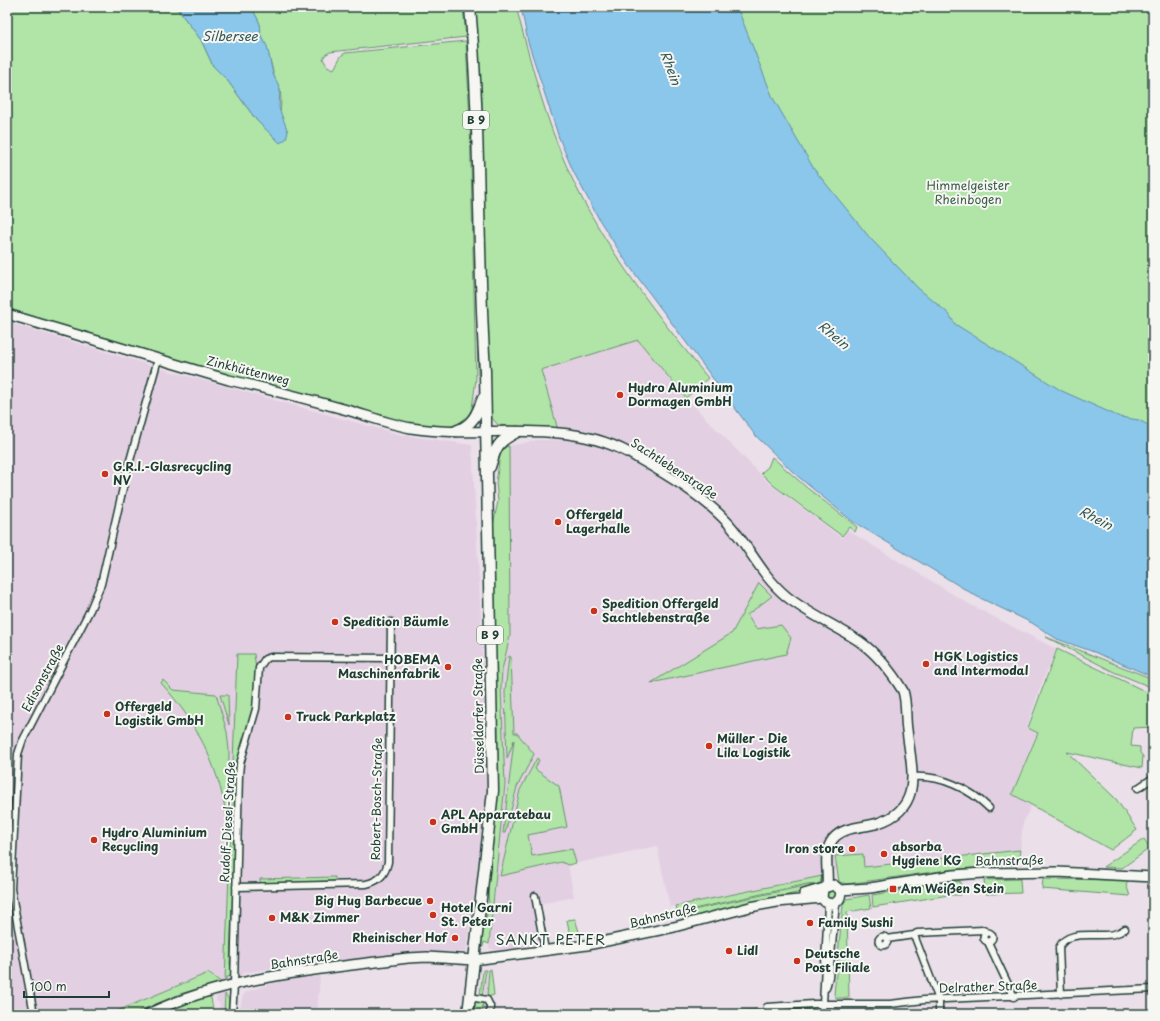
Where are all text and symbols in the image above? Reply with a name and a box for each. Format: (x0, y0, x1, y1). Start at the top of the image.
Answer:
water label: Silbersee (202, 26, 259, 45)
water label: Rhein (657, 48, 687, 88)
road number: B 9 (463, 111, 489, 129)
park label: Himmelgeister Rheinbogen (926, 176, 1010, 208)
water label: Rhein (815, 316, 855, 354)
street label: Zinkhüttenweg (205, 351, 292, 389)
place label: Hydro Aluminium Dormagen GmbH (628, 378, 733, 410)
marker: Hydro Aluminium Dormagen GmbH (615, 390, 625, 400)
street label: Sachtlebenstraße (628, 433, 721, 503)
place label: G.R.I.-Glasrecycling NV (113, 457, 231, 489)
marker: G.R.I.-Glasrecycling NV (100, 469, 110, 479)
water label: Rhein (1076, 501, 1117, 535)
place label: Offergeld Lagerhalle (566, 505, 631, 537)
marker: Offergeld Lagerhalle (553, 517, 563, 527)
place label: Spedition Offergeld Sachtlebenstraße (602, 594, 719, 626)
marker: Spedition Offergeld Sachtlebenstraße (589, 606, 599, 616)
place label: Spedition Bäumle (343, 612, 449, 630)
marker: Spedition Bäumle (330, 617, 340, 627)
road number: B 9 (477, 626, 503, 644)
street label: Edisonstraße (17, 640, 68, 715)
place label: HGK Logistics and Intermodal (934, 647, 1029, 679)
place label: HOBEMA Maschinenfabrik (338, 650, 441, 682)
street label: Düsseldorfer Straße (468, 658, 488, 774)
marker: HGK Logistics and Intermodal (921, 659, 931, 669)
marker: HOBEMA Maschinenfabrik (443, 662, 453, 672)
place label: Offergeld Logistik GmbH (115, 697, 204, 729)
place label: Truck Parkplatz (296, 707, 396, 725)
marker: Offergeld Logistik GmbH (102, 709, 112, 719)
marker: Truck Parkplatz (283, 712, 293, 722)
place label: Müller - Die Lila Logistik (717, 729, 791, 761)
street label: Robert-Bosch-Straße (366, 737, 386, 861)
marker: Müller - Die Lila Logistik (704, 741, 714, 751)
street label: Rudolf-Diesel-Straße (215, 761, 239, 883)
place label: APL Apparatebau GmbH (440, 805, 551, 837)
marker: APL Apparatebau GmbH (428, 817, 438, 827)
place label: Hydro Aluminium Recycling (102, 823, 207, 855)
marker: Hydro Aluminium Recycling (89, 835, 99, 845)
place label: absorba Hygiene KG (892, 837, 962, 869)
place label: Iron store (785, 839, 844, 857)
marker: Iron store (847, 844, 857, 854)
marker: absorba Hygiene KG (879, 849, 889, 859)
street label: Bahnstraße (974, 850, 1044, 870)
place label: Am Weißen Stein (901, 879, 1004, 897)
marker: Am Weißen Stein (888, 884, 898, 894)
place label: Big Hug Barbecue (315, 891, 422, 909)
marker: Big Hug Barbecue (425, 896, 435, 906)
place label: Hotel Garni St. Peter (441, 898, 512, 930)
street label: Bahnstraße (627, 898, 698, 932)
place label: M&K Zimmer (280, 908, 360, 926)
marker: Hotel Garni St. Peter (428, 910, 438, 920)
marker: M&K Zimmer (267, 913, 277, 923)
place label: Family Sushi (818, 913, 894, 931)
marker: Family Sushi (805, 918, 815, 928)
place label: Rheinischer Hof (352, 928, 448, 946)
district label: SANKT PETER (496, 929, 606, 950)
marker: Rheinischer Hof (450, 933, 460, 943)
place label: Lidl (737, 941, 759, 959)
place label: Deutsche Post Filiale (805, 944, 870, 976)
street label: Bahnstraße (268, 945, 339, 973)
marker: Lidl (724, 946, 734, 956)
marker: Deutsche Post Filiale (792, 956, 802, 966)
scale bar (24, 973, 109, 999)
street label: Delrather Straße (938, 975, 1038, 997)
text: 100 m (30, 977, 67, 995)

